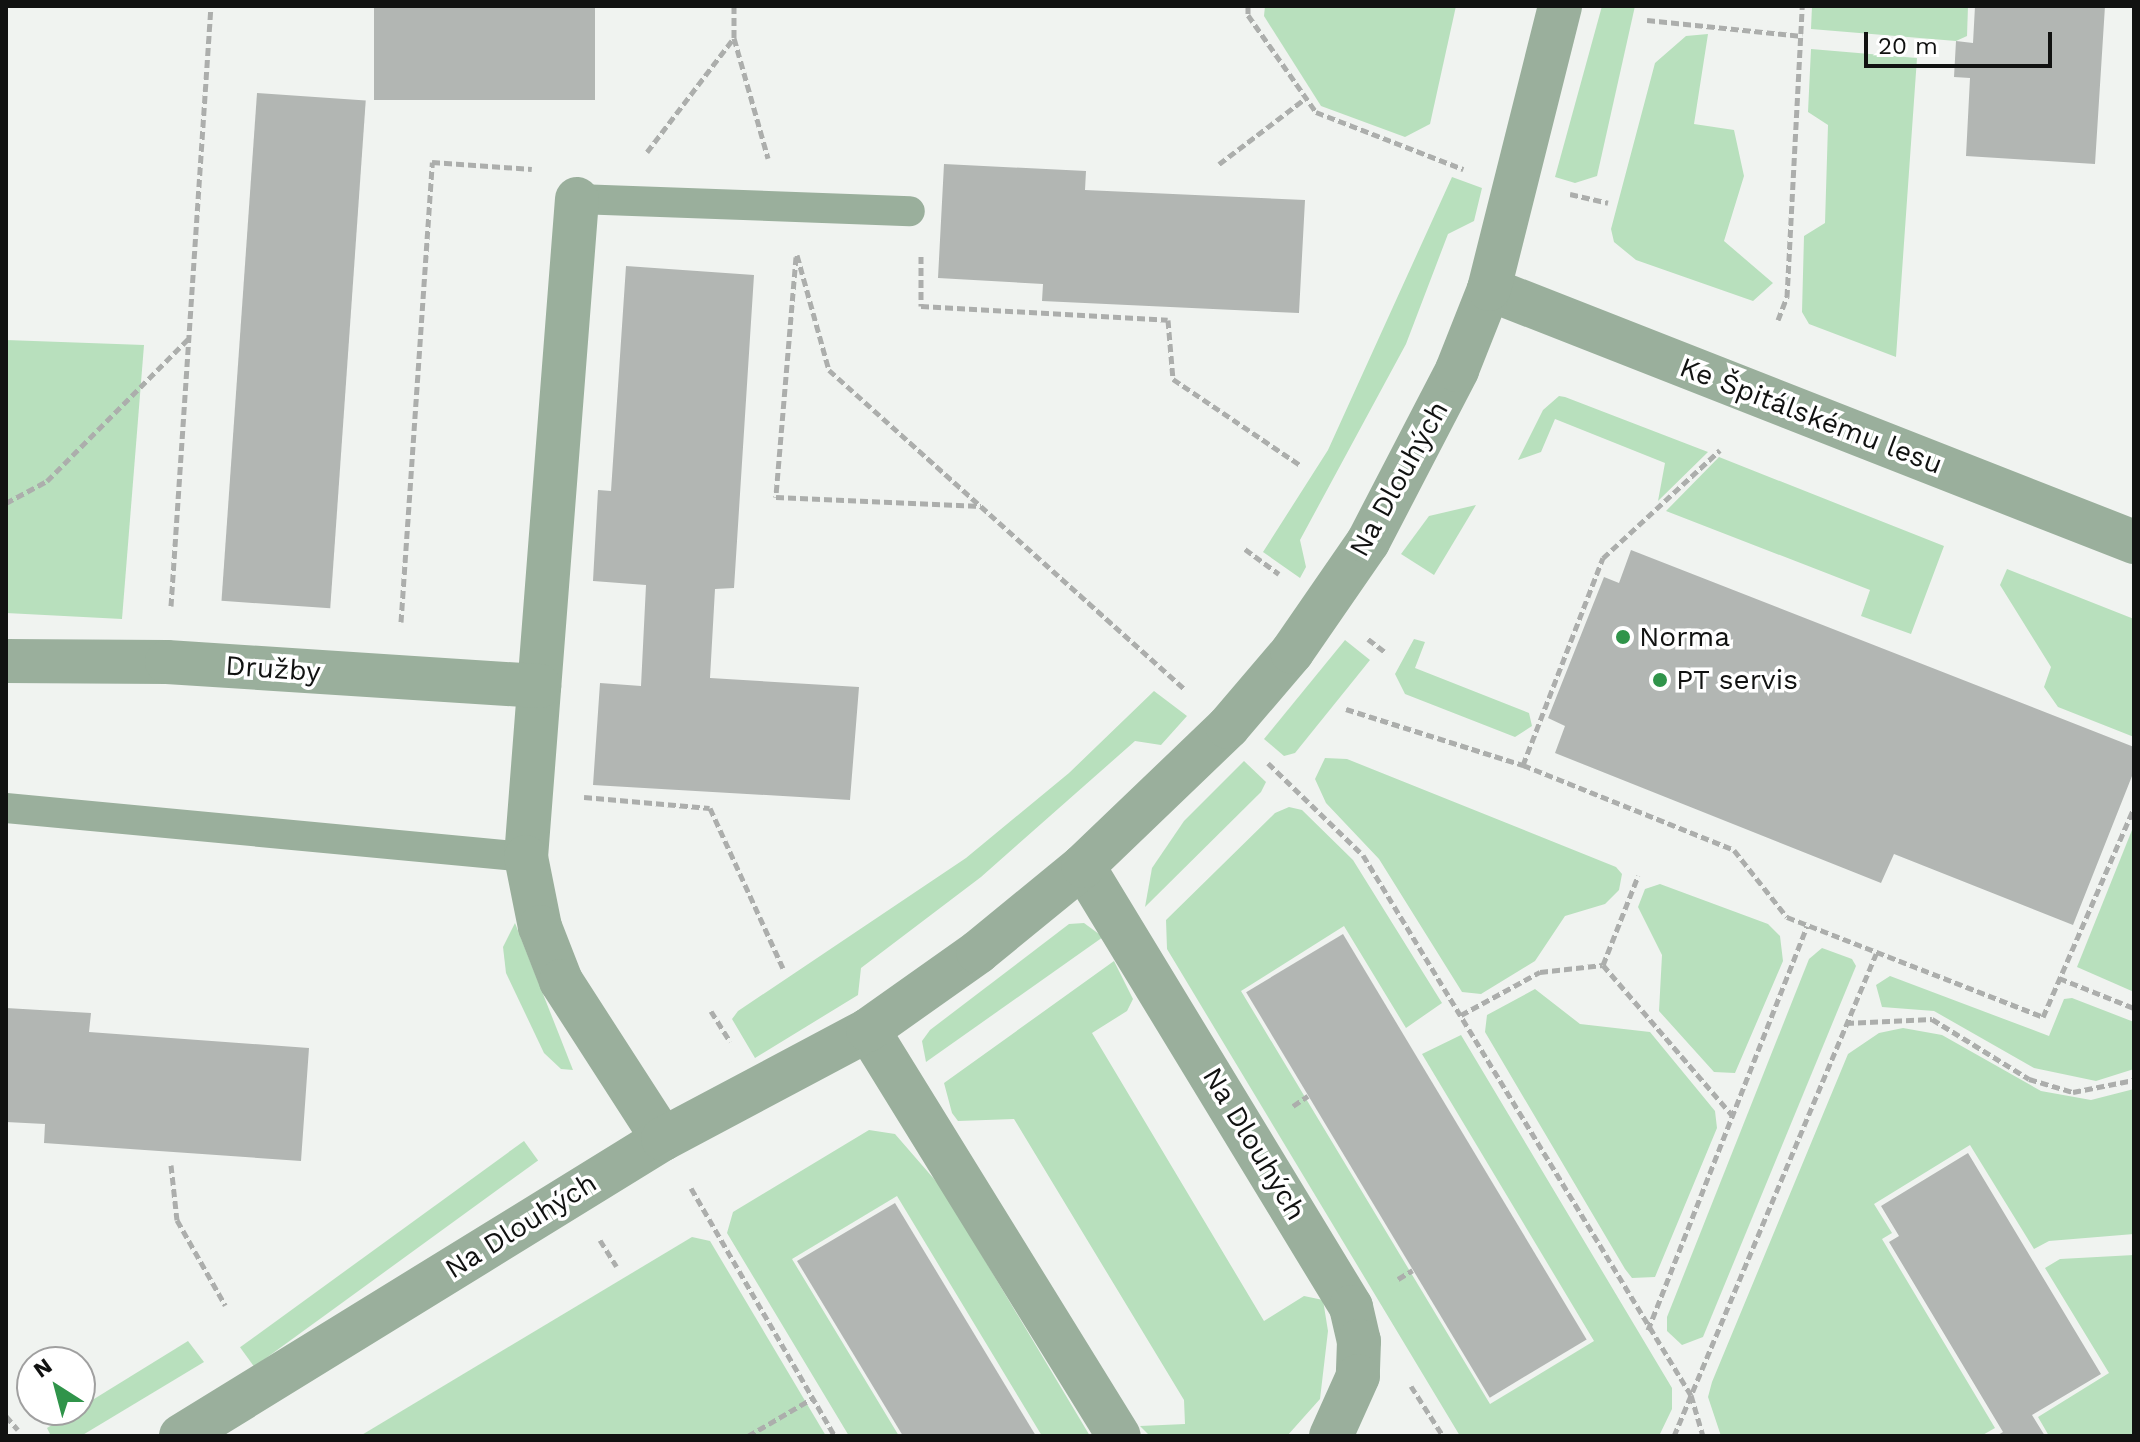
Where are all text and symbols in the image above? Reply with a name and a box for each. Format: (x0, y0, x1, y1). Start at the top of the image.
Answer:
scale bar (1868, 16, 2056, 66)
text: 20 m (1878, 32, 1938, 60)
street label: Ke Špitálskému lesu (1675, 350, 1947, 482)
street label: Na Dlouhých (1342, 395, 1456, 563)
place label: Norma (1639, 620, 1730, 654)
marker: Norma (1614, 628, 1632, 646)
street label: Družby (224, 649, 322, 689)
place label: PT servis (1676, 663, 1799, 697)
marker: PT servis (1651, 671, 1669, 689)
street label: Na Dlouhých (1195, 1061, 1313, 1227)
street label: Na Dlouhých (439, 1166, 603, 1286)
north arrow (16, 1346, 96, 1426)
text: N (29, 1353, 57, 1383)

